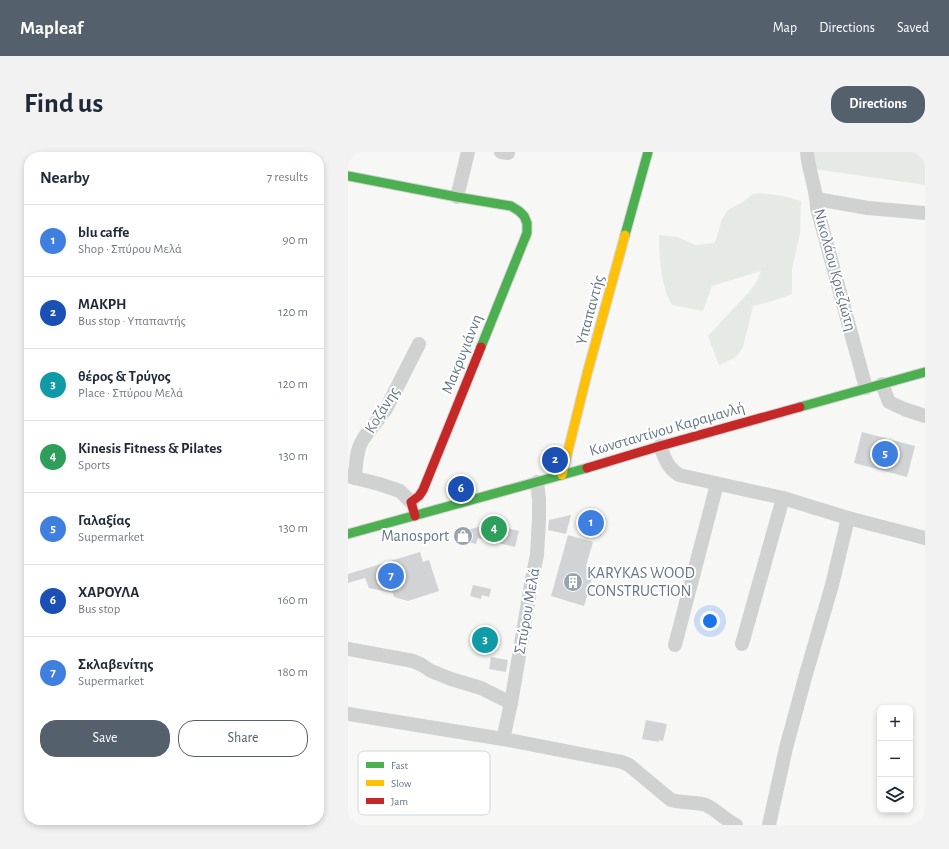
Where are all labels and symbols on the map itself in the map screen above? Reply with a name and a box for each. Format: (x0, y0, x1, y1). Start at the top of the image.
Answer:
street label: Νικολάου Κριεζιώτη (811, 207, 859, 333)
street label: Υπαπαντής (573, 273, 608, 347)
street label: Μακρυγιάννη (439, 312, 485, 396)
street label: Κοζάνης (362, 384, 403, 437)
street label: Κωνσταντίνου Καραμανλή (587, 399, 747, 459)
pin: 5 (872, 439, 898, 469)
pin: 2 (542, 445, 568, 475)
pin: 6 (448, 474, 474, 504)
pin: 1 (578, 508, 604, 538)
pin: 4 (481, 514, 507, 544)
shop icon: Manosport (452, 525, 474, 547)
place label: Manosport (381, 528, 449, 544)
pin: 7 (378, 561, 404, 591)
place label: KARYKAS WOOD CONSTRUCTION (587, 565, 695, 599)
street label: Σπύρου Μελά (512, 567, 542, 655)
building icon: KARYKAS WOOD CONSTRUCTION (562, 571, 584, 593)
your location (700, 611, 720, 631)
pin: 3 (472, 625, 498, 655)
legend (358, 751, 490, 815)
text: Fast (391, 760, 409, 771)
text: Slow (391, 778, 412, 789)
text: Jam (391, 796, 408, 807)

